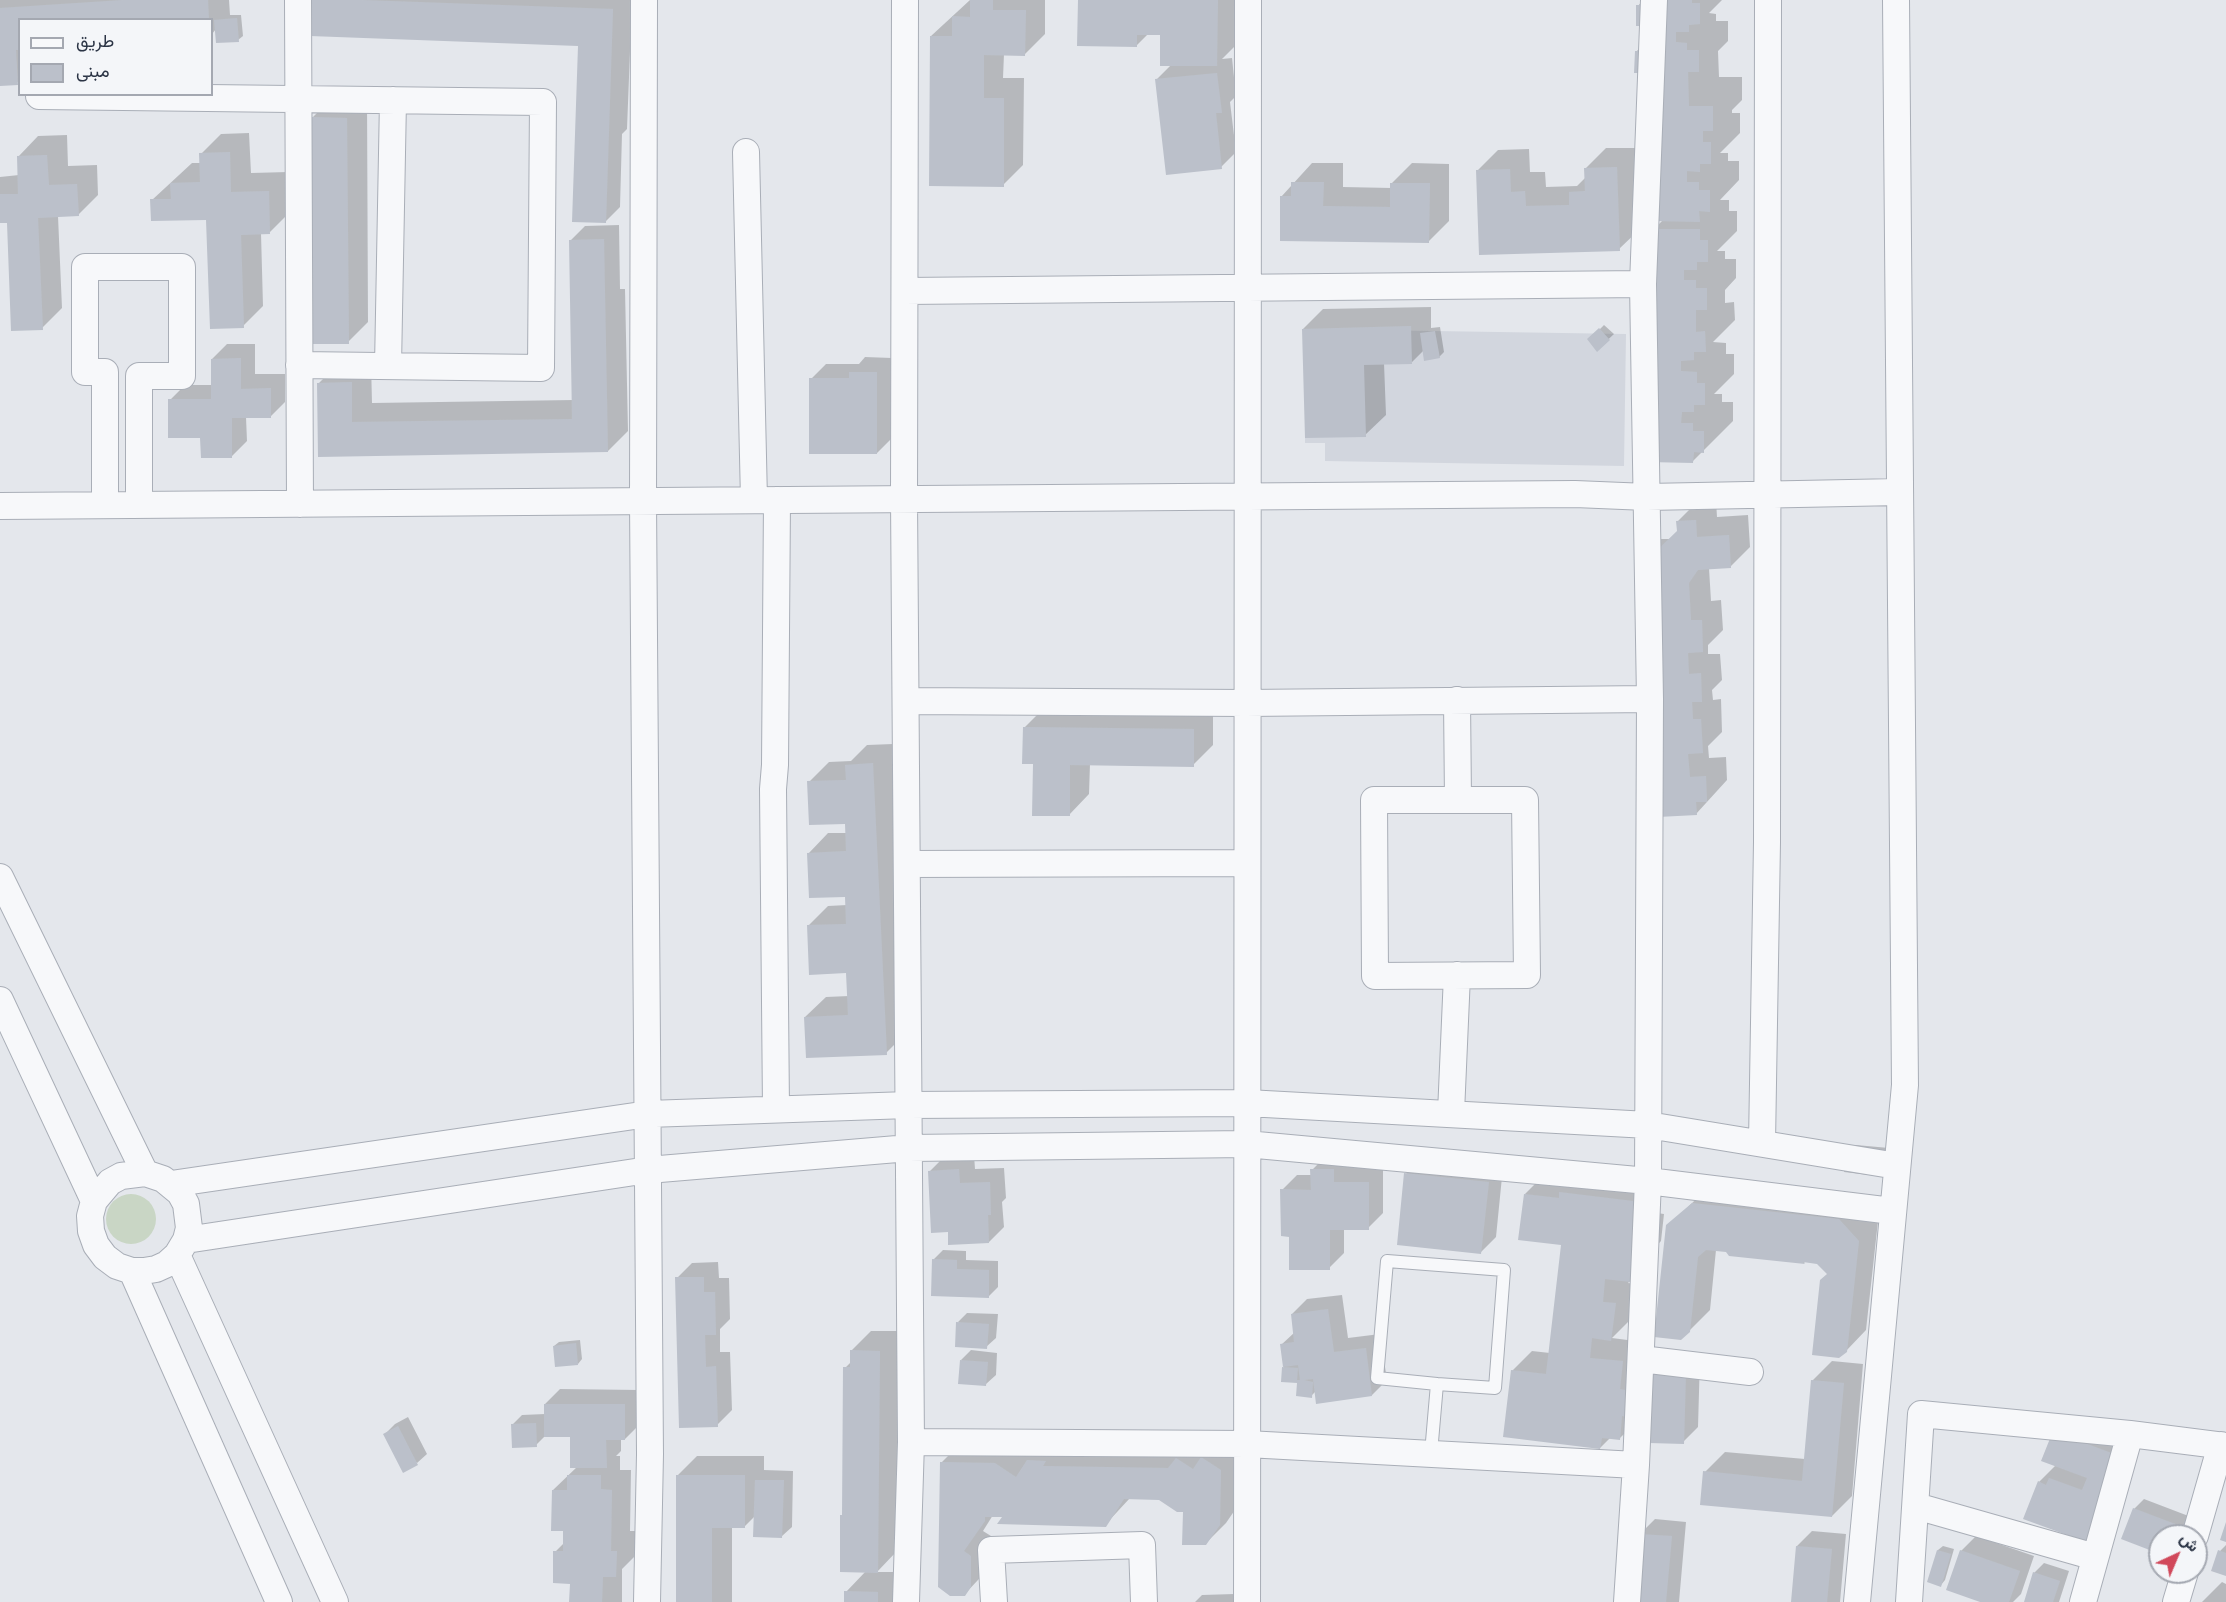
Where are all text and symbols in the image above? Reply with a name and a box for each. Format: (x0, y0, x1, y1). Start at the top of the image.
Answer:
legend (18, 18, 213, 96)
text: طريق (76, 30, 114, 51)
text: مبنى (76, 60, 110, 81)
north arrow (2148, 1524, 2208, 1584)
text: ش (2176, 1529, 2203, 1556)

